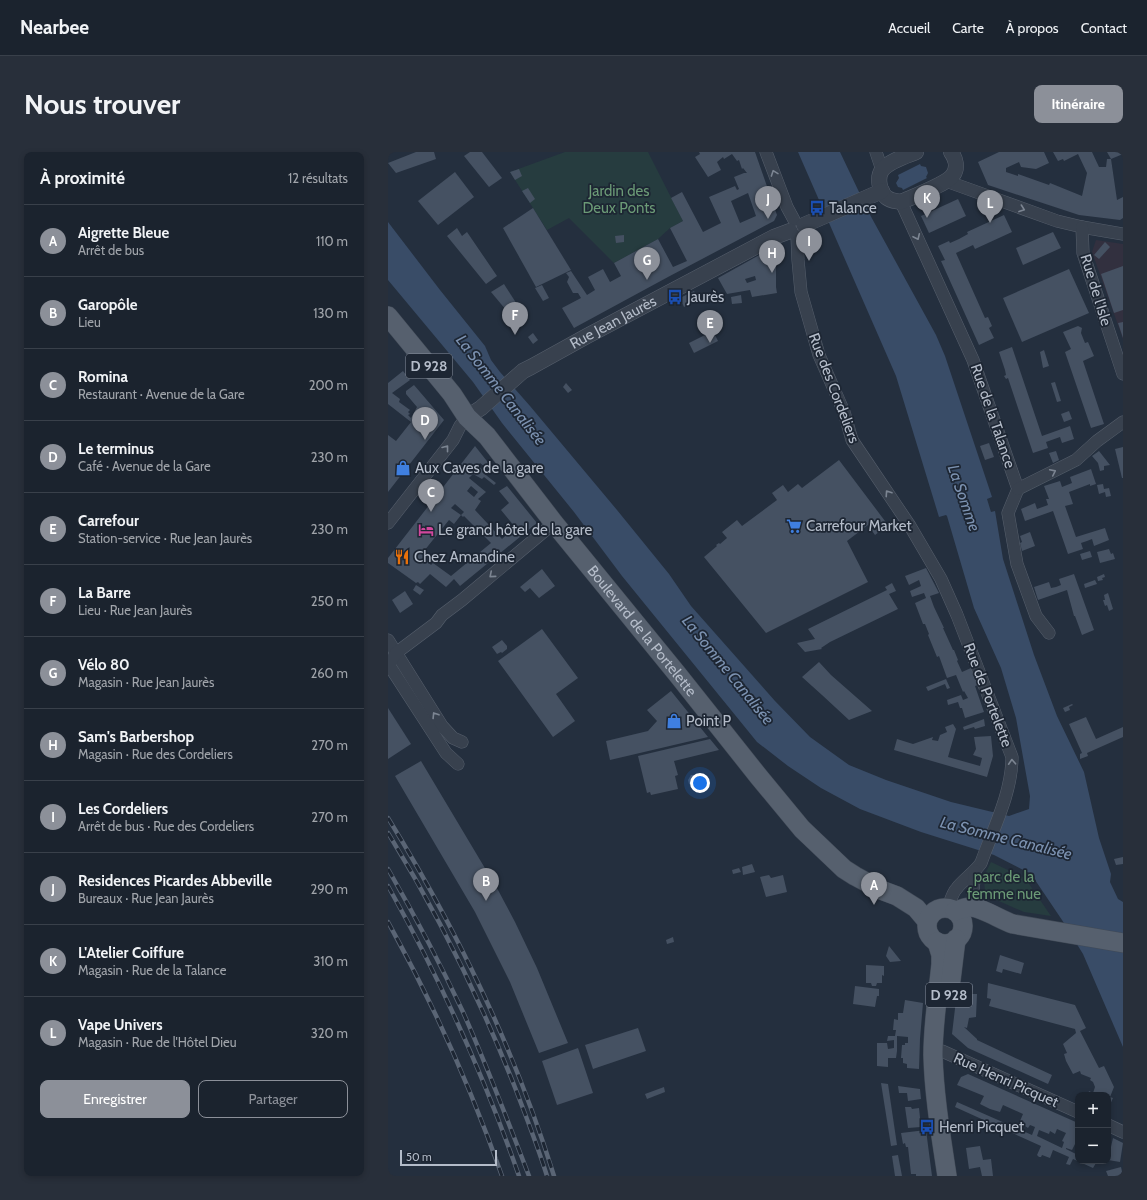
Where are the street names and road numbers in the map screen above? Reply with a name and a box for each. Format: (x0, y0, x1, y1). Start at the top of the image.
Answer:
street label: Rue de l'Isle (1077, 252, 1116, 328)
street label: Rue Jean Jaurès (567, 292, 659, 353)
street label: Rue des Cordeliers (805, 330, 863, 446)
road number: D 928 (406, 354, 452, 378)
street label: Rue de la Talance (967, 362, 1019, 471)
street label: Boulevard de la Portelette (583, 562, 701, 700)
street label: Rue de Portelette (960, 640, 1016, 750)
road number: D 928 (926, 983, 972, 1007)
street label: Rue Henri Picquet (951, 1049, 1061, 1111)

